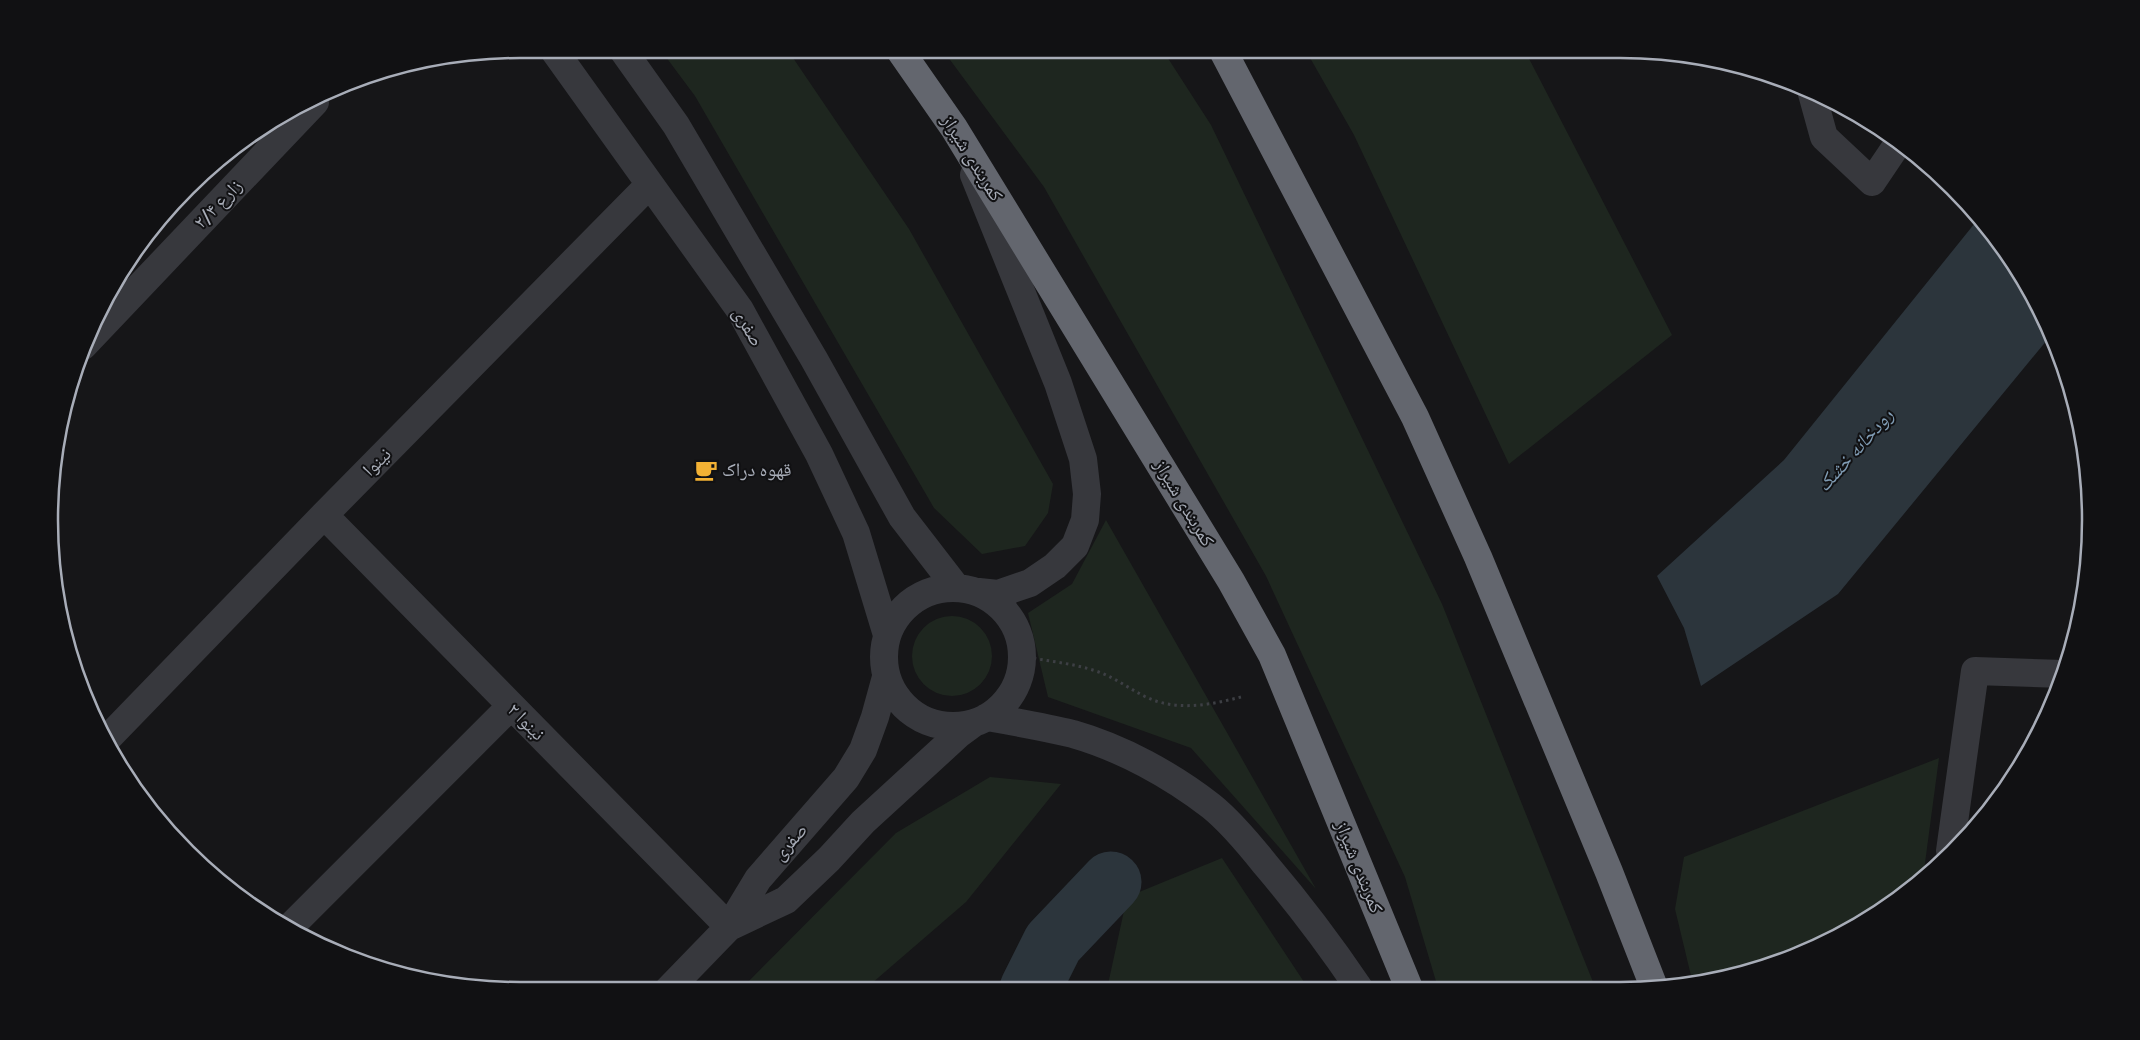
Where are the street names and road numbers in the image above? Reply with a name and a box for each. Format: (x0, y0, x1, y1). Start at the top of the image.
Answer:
street label: کمربندی شیراز (935, 109, 1008, 206)
street label: ۲/۴ زارع (189, 174, 247, 234)
street label: صفری (727, 303, 769, 351)
street label: نینوا (358, 443, 396, 481)
street label: کمربندی شیراز (1148, 454, 1220, 551)
street label: ۲ نینوا (502, 698, 550, 746)
street label: کمربندی شیراز (1329, 816, 1389, 917)
street label: صفری (767, 818, 813, 866)

